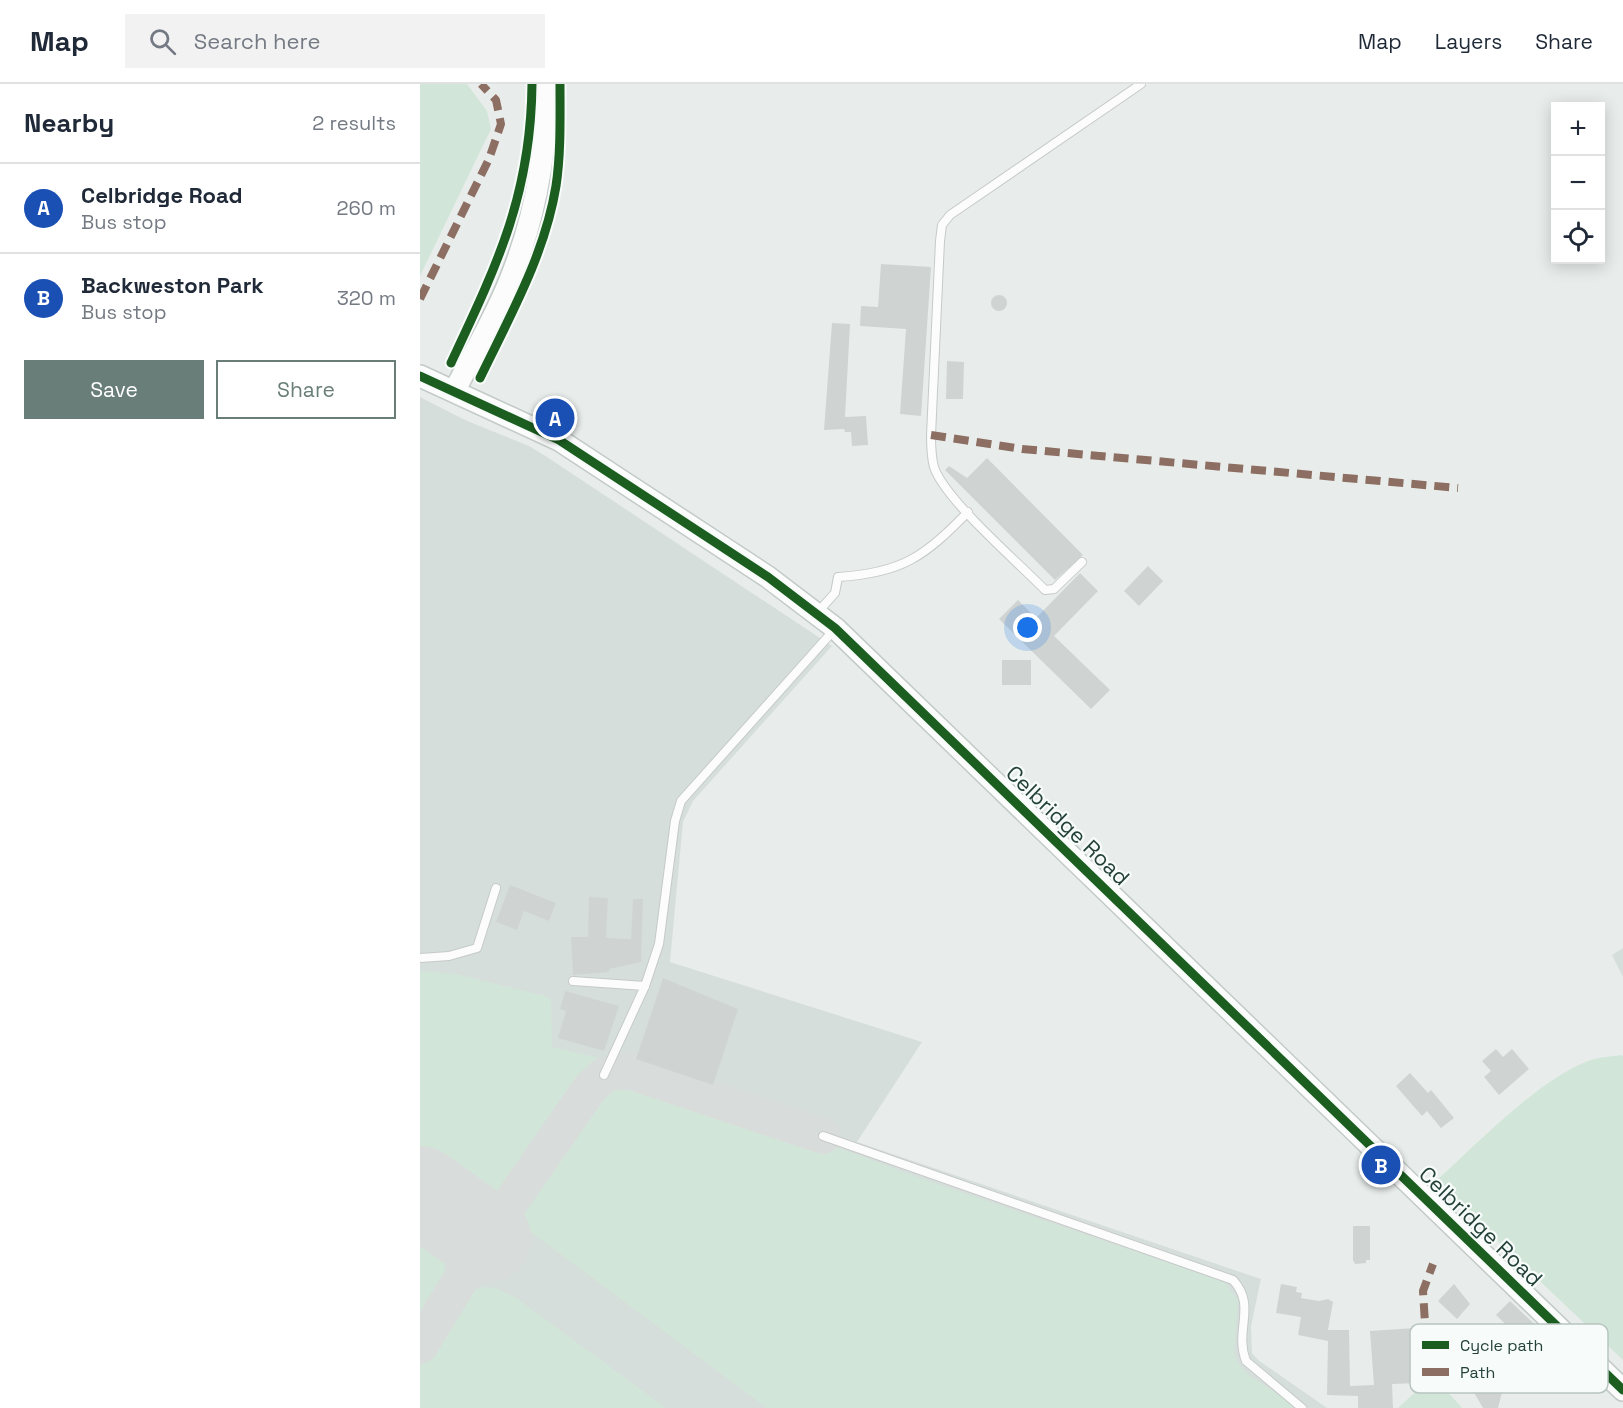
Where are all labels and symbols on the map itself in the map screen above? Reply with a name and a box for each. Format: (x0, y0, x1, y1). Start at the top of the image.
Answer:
pin: A (536, 396, 574, 440)
your location (1013, 613, 1042, 642)
street label: Celbridge Road (1000, 759, 1136, 891)
pin: B (1362, 1142, 1400, 1188)
street label: Celbridge Road (1413, 1160, 1549, 1292)
legend (1410, 1324, 1608, 1393)
text: Cycle path (1460, 1335, 1543, 1356)
text: Path (1460, 1362, 1495, 1383)

